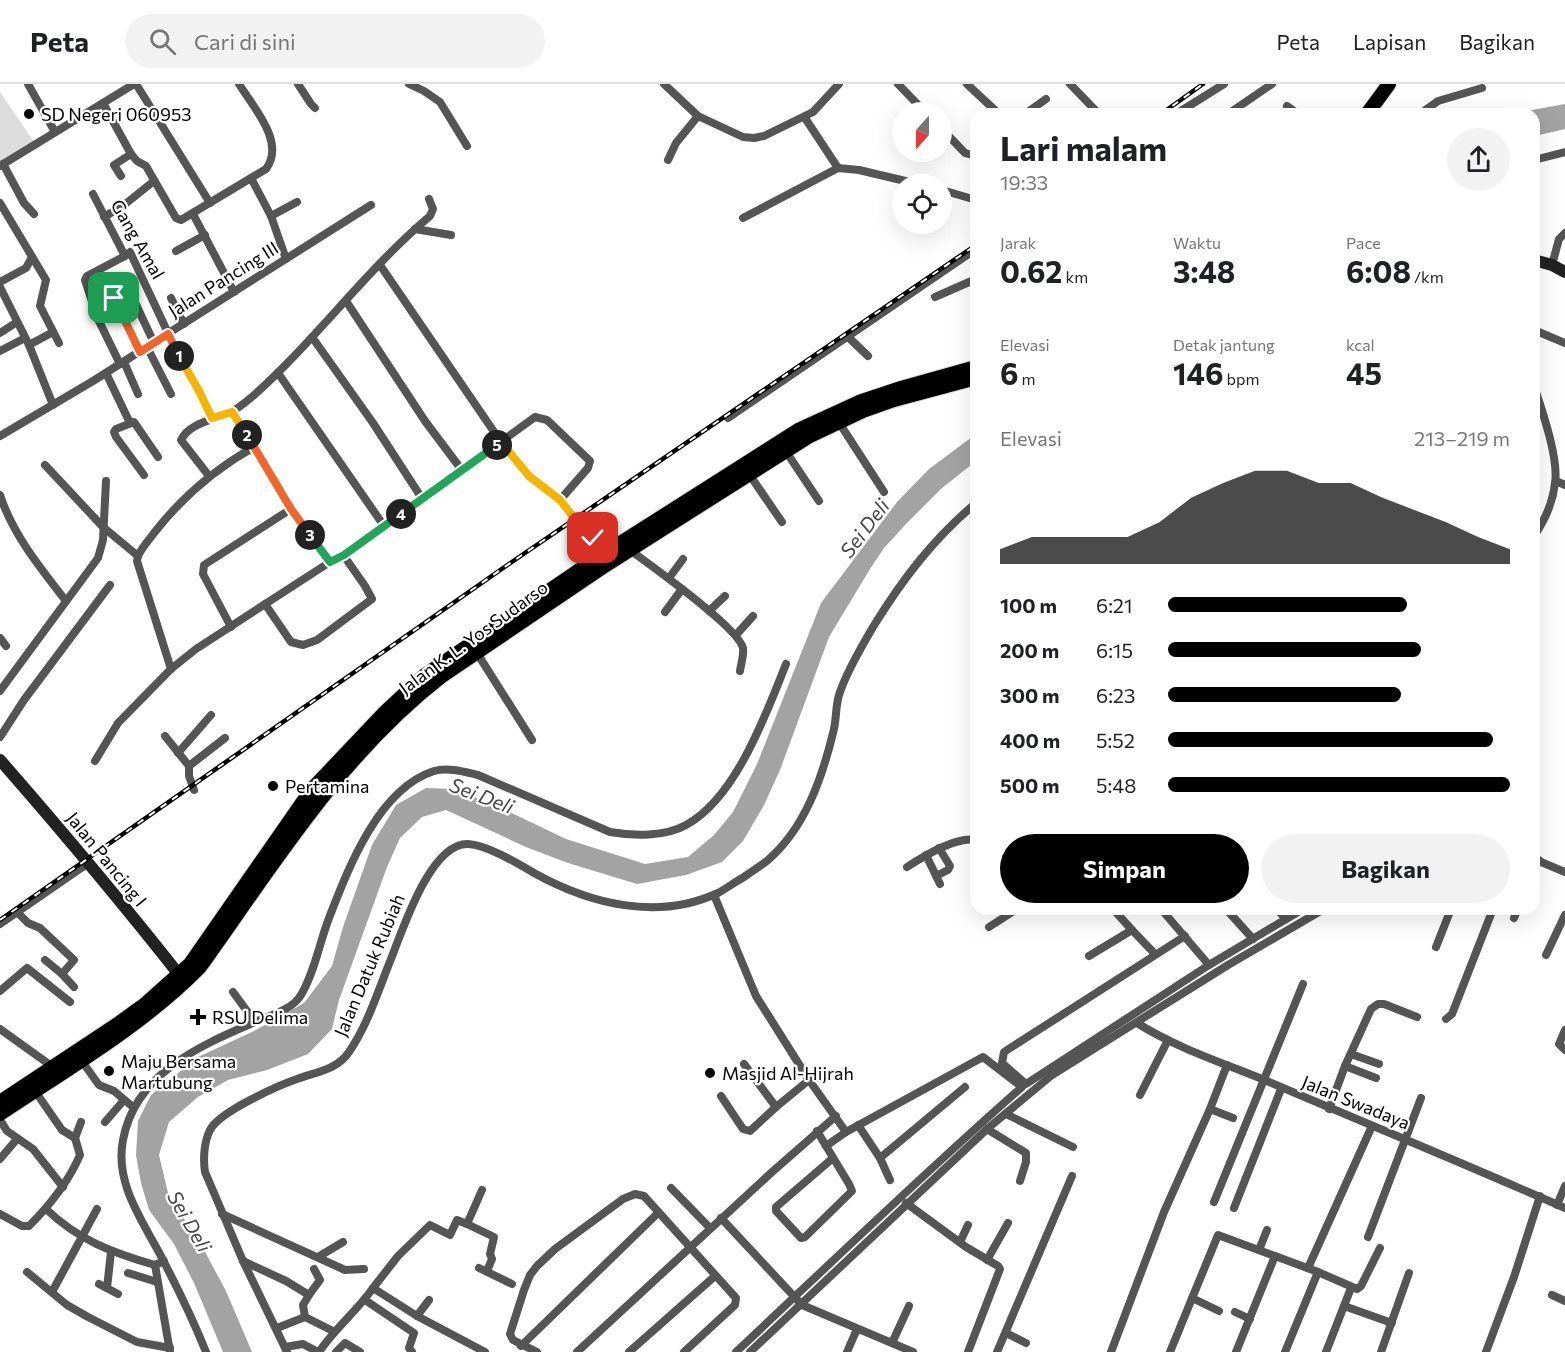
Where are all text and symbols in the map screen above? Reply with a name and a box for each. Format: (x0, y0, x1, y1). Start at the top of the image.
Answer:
search box (125, 14, 545, 68)
text: Peta (30, 24, 89, 58)
icon: search (146, 25, 179, 58)
text: Cari di sini (194, 28, 296, 55)
text: Peta (1277, 29, 1320, 54)
text: Lapisan (1353, 29, 1426, 54)
text: Bagikan (1459, 29, 1535, 54)
north arrow (892, 102, 952, 162)
map controls (892, 102, 952, 234)
place label: SD Negeri 060953 (41, 103, 192, 125)
marker: SD Negeri 060953 (22, 107, 36, 121)
text: Lari malam (1000, 127, 1167, 168)
button: share (1447, 128, 1510, 191)
text: 19:33 (1000, 170, 1048, 194)
button: locate (892, 174, 952, 234)
street label: Gang Amal (106, 195, 170, 283)
text: Jarak (1000, 233, 1036, 252)
text: Waktu (1173, 233, 1221, 252)
text: Pace (1346, 233, 1381, 252)
street label: Jalan Pancing III (164, 236, 282, 322)
text: 0.62 (1000, 252, 1062, 289)
text: 3:48 (1173, 252, 1235, 289)
text: 6:08 (1346, 252, 1411, 289)
text: km (1062, 267, 1088, 286)
text: /km (1411, 267, 1444, 286)
pin (88, 272, 139, 323)
icon: arrive (97, 281, 130, 314)
text: Elevasi (1000, 335, 1050, 354)
text: Detak jantung (1173, 335, 1275, 354)
text: kcal (1346, 335, 1375, 354)
pin: 1 (164, 341, 194, 371)
text: 1 (175, 346, 183, 365)
text: 6 (1000, 354, 1019, 391)
text: 146 (1173, 354, 1224, 391)
text: 45 (1346, 354, 1382, 391)
text: m (1019, 369, 1036, 388)
text: bpm (1224, 369, 1259, 388)
pin: 2 (232, 420, 262, 450)
text: 2 (242, 425, 252, 444)
text: Elevasi (1000, 426, 1062, 450)
text: 213–219 m (1414, 426, 1510, 450)
pin: 5 (482, 430, 512, 460)
text: 5 (492, 435, 502, 454)
water label: Sei Deli (834, 493, 894, 562)
pin: 4 (386, 499, 416, 529)
text: 4 (396, 504, 406, 523)
pin (567, 512, 618, 563)
pin: 3 (295, 520, 325, 550)
icon: check (576, 521, 609, 554)
text: 3 (305, 525, 315, 544)
street label: Jalan K. L. Yos Sudarso (394, 576, 552, 698)
text: 100 m (1000, 593, 1057, 617)
text: 6:21 (1096, 593, 1133, 617)
text: 200 m (1000, 638, 1059, 662)
text: 6:15 (1096, 638, 1133, 662)
text: 300 m (1000, 683, 1060, 707)
text: 6:23 (1096, 683, 1135, 707)
text: 400 m (1000, 728, 1060, 752)
text: 5:52 (1096, 728, 1135, 752)
water label: Sei Deli (447, 772, 518, 818)
text: 500 m (1000, 773, 1060, 797)
text: 5:48 (1096, 773, 1136, 797)
place label: Pertamina (285, 775, 370, 797)
marker: Pertamina (266, 779, 280, 793)
street label: Jalan Pancing I (62, 807, 152, 911)
button: Simpan (1000, 834, 1249, 903)
button: Bagikan (1261, 834, 1510, 903)
street label: Jalan Datuk Rubiah (329, 890, 409, 1040)
place label: RSU Delima (212, 1006, 308, 1028)
marker: RSU Delima (189, 1008, 207, 1026)
place label: Maju Bersama Martubung (121, 1050, 236, 1093)
place label: Masjid Al-Hijrah (722, 1062, 854, 1084)
marker: Maju Bersama Martubung (102, 1064, 116, 1078)
marker: Masjid Al-Hijrah (703, 1066, 717, 1080)
street label: Jalan Swadaya (1299, 1070, 1413, 1134)
water label: Sei Deli (163, 1186, 218, 1257)

